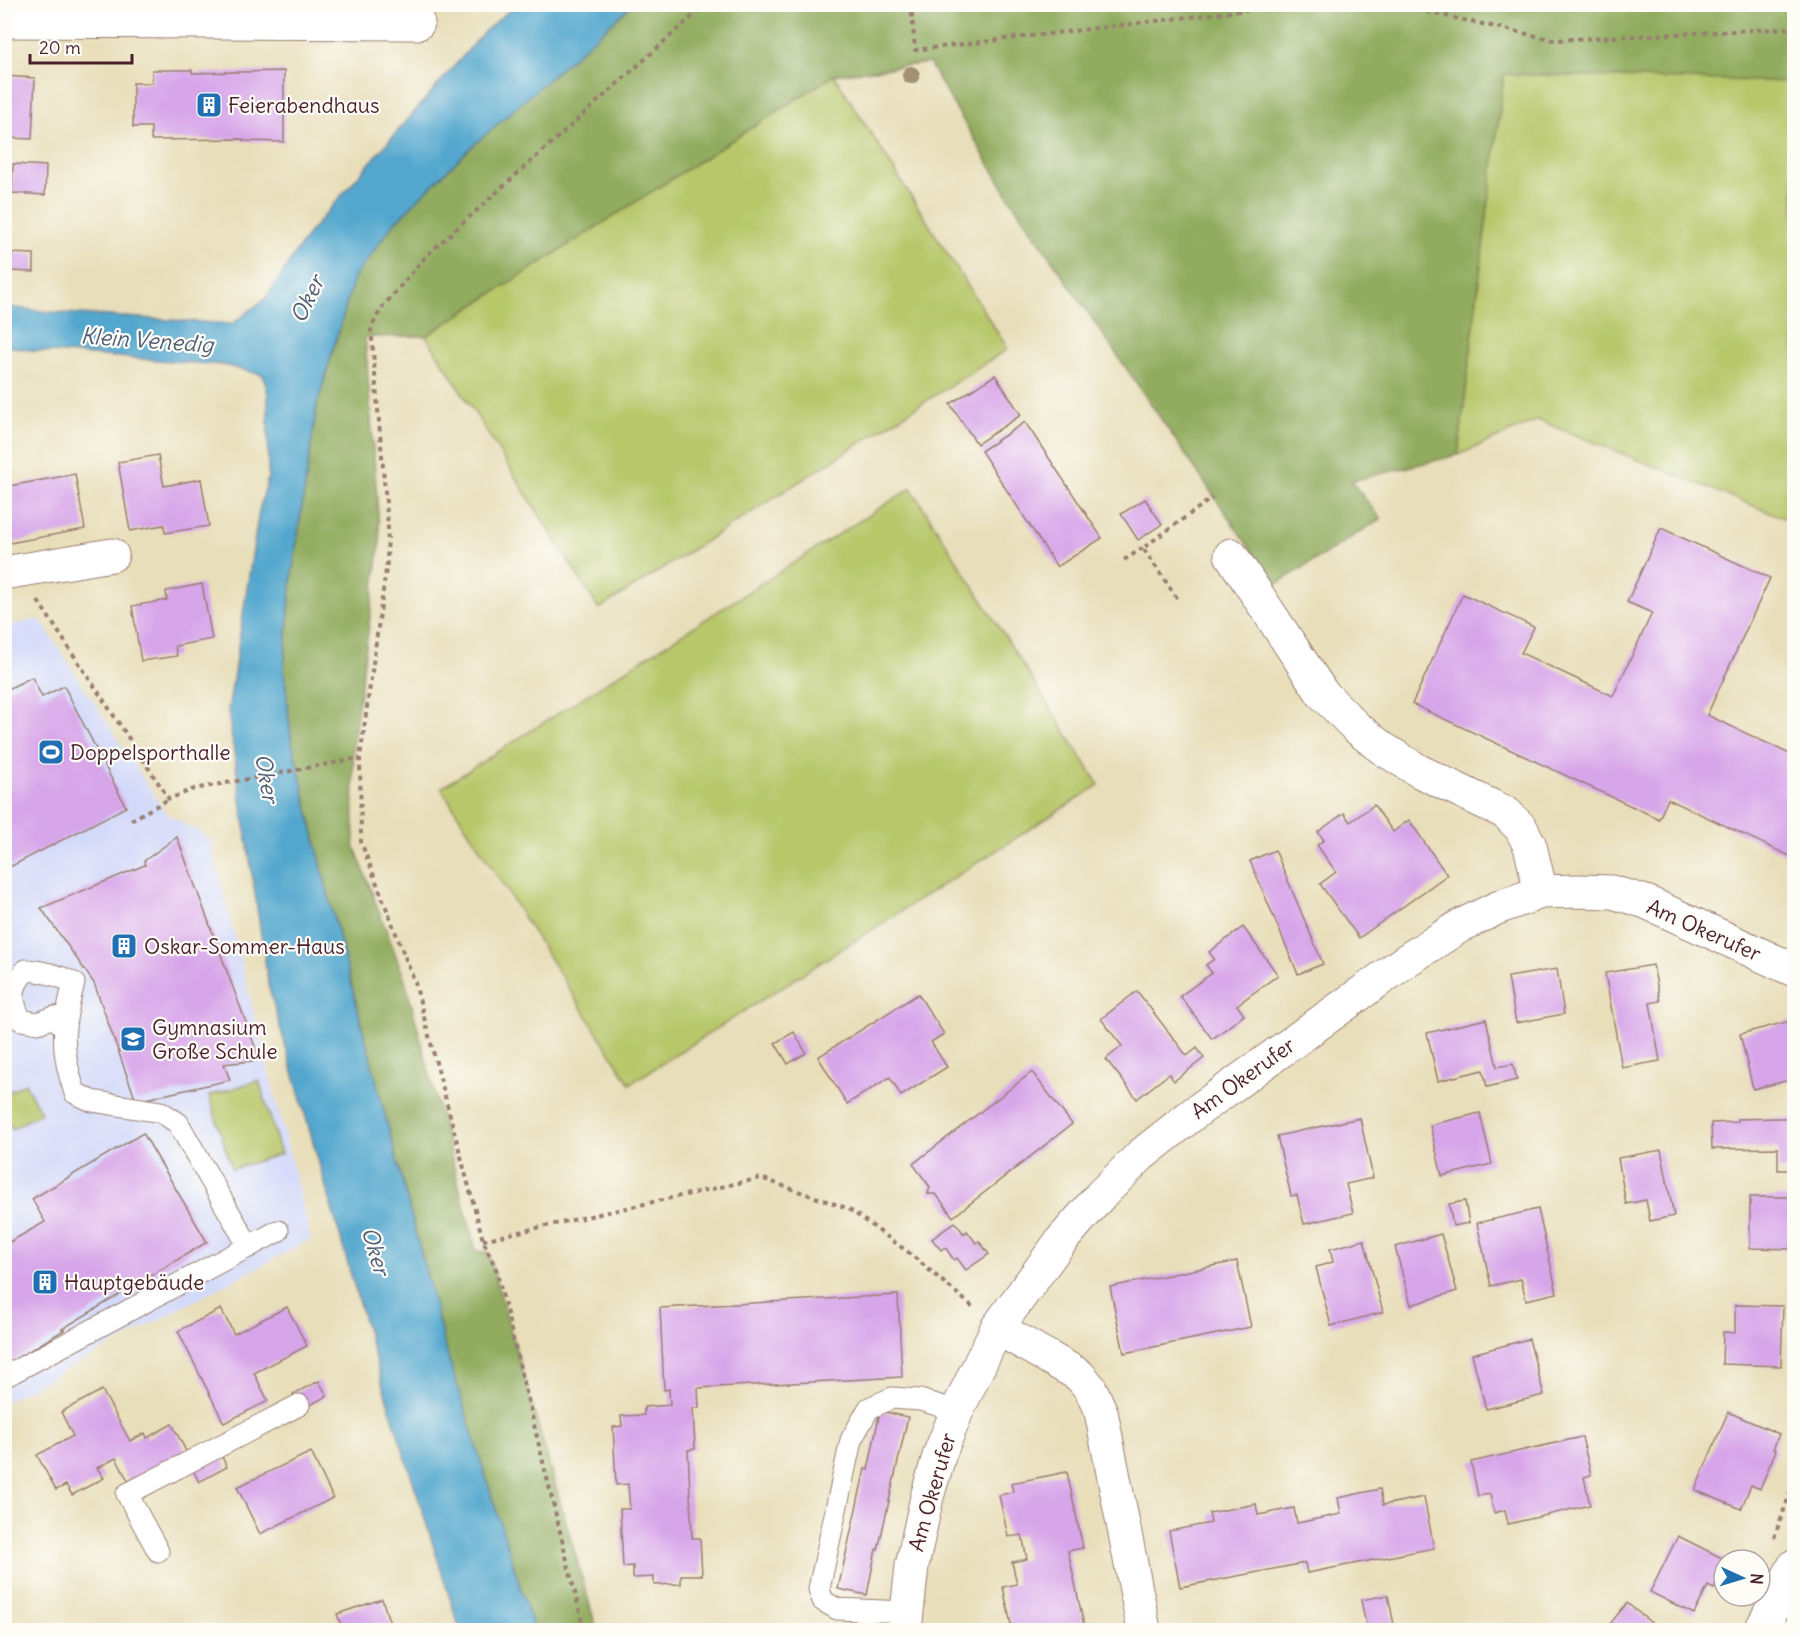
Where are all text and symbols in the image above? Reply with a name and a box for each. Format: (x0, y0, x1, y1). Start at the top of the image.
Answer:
scale bar (30, 27, 132, 65)
text: 20 m (39, 36, 81, 59)
building icon: Feierabendhaus (194, 90, 224, 120)
place label: Feierabendhaus (228, 92, 380, 119)
water label: Oker (284, 268, 332, 327)
water label: Klein Venedig (80, 321, 216, 359)
sports icon: Doppelsporthalle (36, 737, 66, 767)
place label: Doppelsporthalle (70, 739, 230, 766)
water label: Oker (249, 751, 286, 807)
street label: Am Okerufer (1643, 893, 1766, 967)
building icon: Oskar-Sommer-Haus (109, 931, 139, 961)
place label: Oskar-Sommer-Haus (144, 933, 345, 960)
place label: Gymnasium Große Schule (152, 1014, 278, 1065)
school or university icon: Gymnasium Große Schule (118, 1024, 148, 1054)
street label: Am Okerufer (1186, 1031, 1301, 1125)
water label: Oker (356, 1224, 397, 1281)
building icon: Hauptgebäude (30, 1267, 60, 1297)
place label: Hauptgebäude (64, 1269, 204, 1296)
street label: Am Okerufer (902, 1429, 962, 1554)
north arrow (1712, 1548, 1772, 1608)
text: N (1747, 1573, 1767, 1585)

